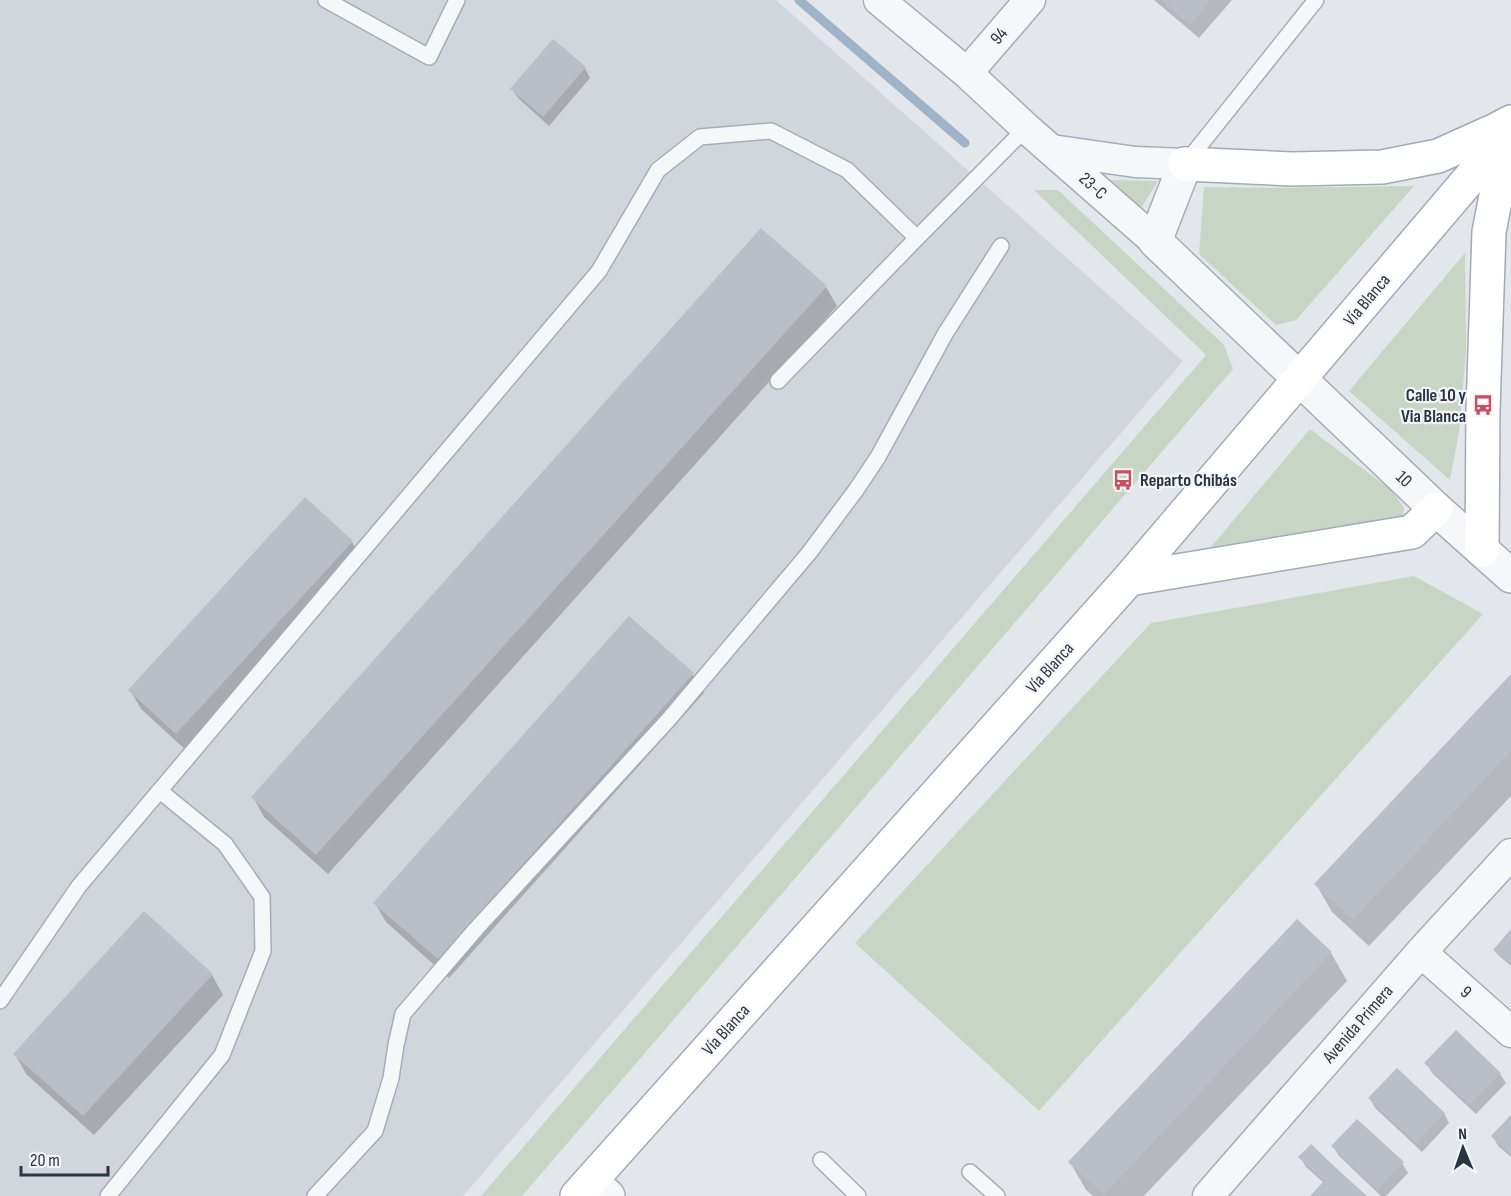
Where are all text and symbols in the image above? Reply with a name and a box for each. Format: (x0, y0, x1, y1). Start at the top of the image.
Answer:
street label: 94 (986, 23, 1012, 49)
street label: 23-C (1075, 168, 1111, 204)
street label: Vía Blanca (1339, 270, 1395, 330)
place label: Calle 10 y Via Blanca (1401, 385, 1467, 427)
bus stop icon: Calle 10 y Via Blanca (1471, 393, 1495, 417)
street label: 10 (1392, 466, 1416, 492)
bus stop icon: Reparto Chibás (1111, 468, 1135, 492)
place label: Reparto Chibás (1140, 470, 1237, 491)
street label: Vía Blanca (1022, 638, 1078, 698)
street label: Avenida Primera (1318, 981, 1398, 1068)
street label: 9 (1456, 982, 1476, 1002)
street label: Vía Blanca (698, 1000, 754, 1060)
north arrow (1433, 1118, 1493, 1178)
text: N (1458, 1125, 1467, 1144)
scale bar (21, 1139, 108, 1177)
text: 20 m (30, 1150, 60, 1171)

